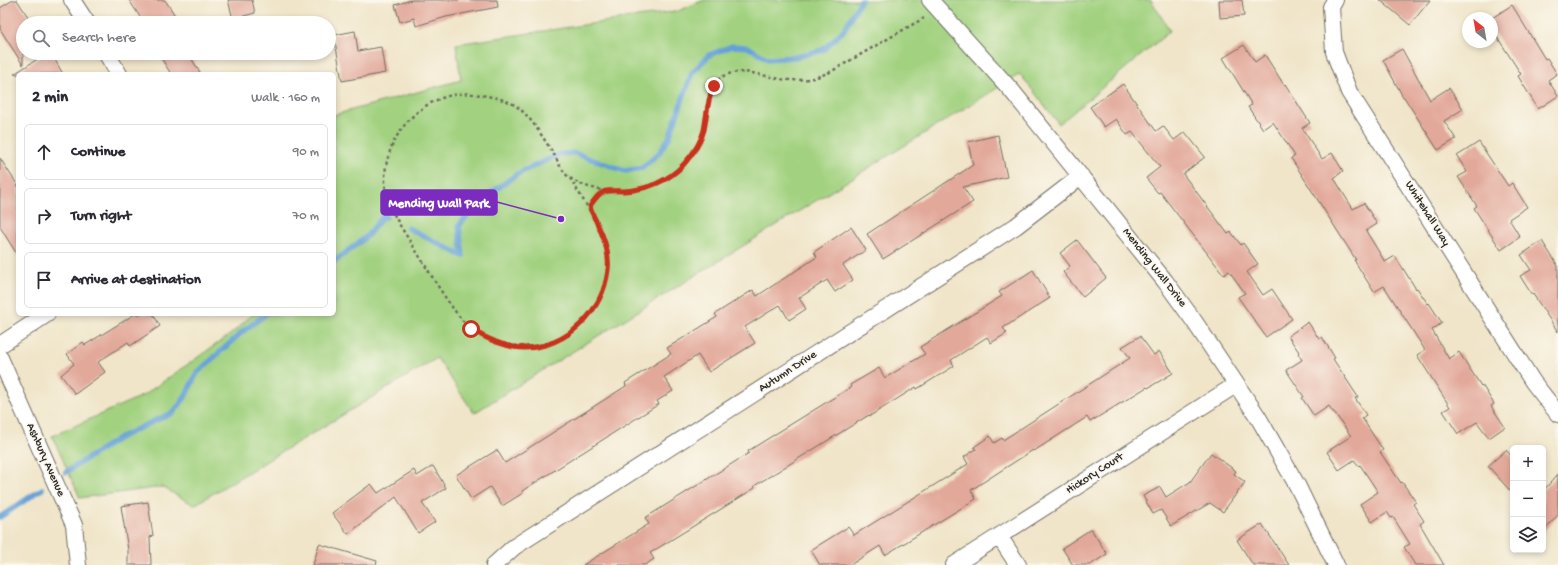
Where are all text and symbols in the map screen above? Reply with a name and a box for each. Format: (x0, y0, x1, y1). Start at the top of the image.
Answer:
north arrow (1462, 12, 1498, 48)
search box (16, 16, 336, 60)
icon: search (30, 27, 52, 49)
text: Search here (62, 29, 136, 47)
route end (705, 77, 723, 95)
text: 2 min (32, 88, 68, 108)
text: Walk · 160 m (251, 91, 320, 106)
icon: ahead (33, 141, 55, 163)
text: Continue (71, 143, 125, 161)
text: 90 m (293, 145, 319, 160)
street label: Whitehall Way (1401, 179, 1453, 249)
callout: Mending Wall Park (381, 190, 497, 215)
text: Mending Wall Park (389, 197, 492, 212)
icon: right (33, 205, 55, 227)
text: Turn right (71, 207, 131, 225)
text: 70 m (293, 209, 319, 224)
street label: Mending Wall Drive (1119, 226, 1190, 311)
icon: arrive (33, 269, 55, 291)
text: Arrive at destination (71, 271, 201, 289)
route start (462, 320, 480, 338)
street label: Autumn Drive (756, 348, 820, 396)
street label: Ashbury Avenue (23, 421, 68, 500)
map controls (1510, 445, 1546, 553)
button: + (1510, 445, 1546, 481)
street label: Hickory Court (1064, 450, 1127, 498)
button: − (1510, 481, 1546, 517)
button: layers (1510, 517, 1546, 553)

